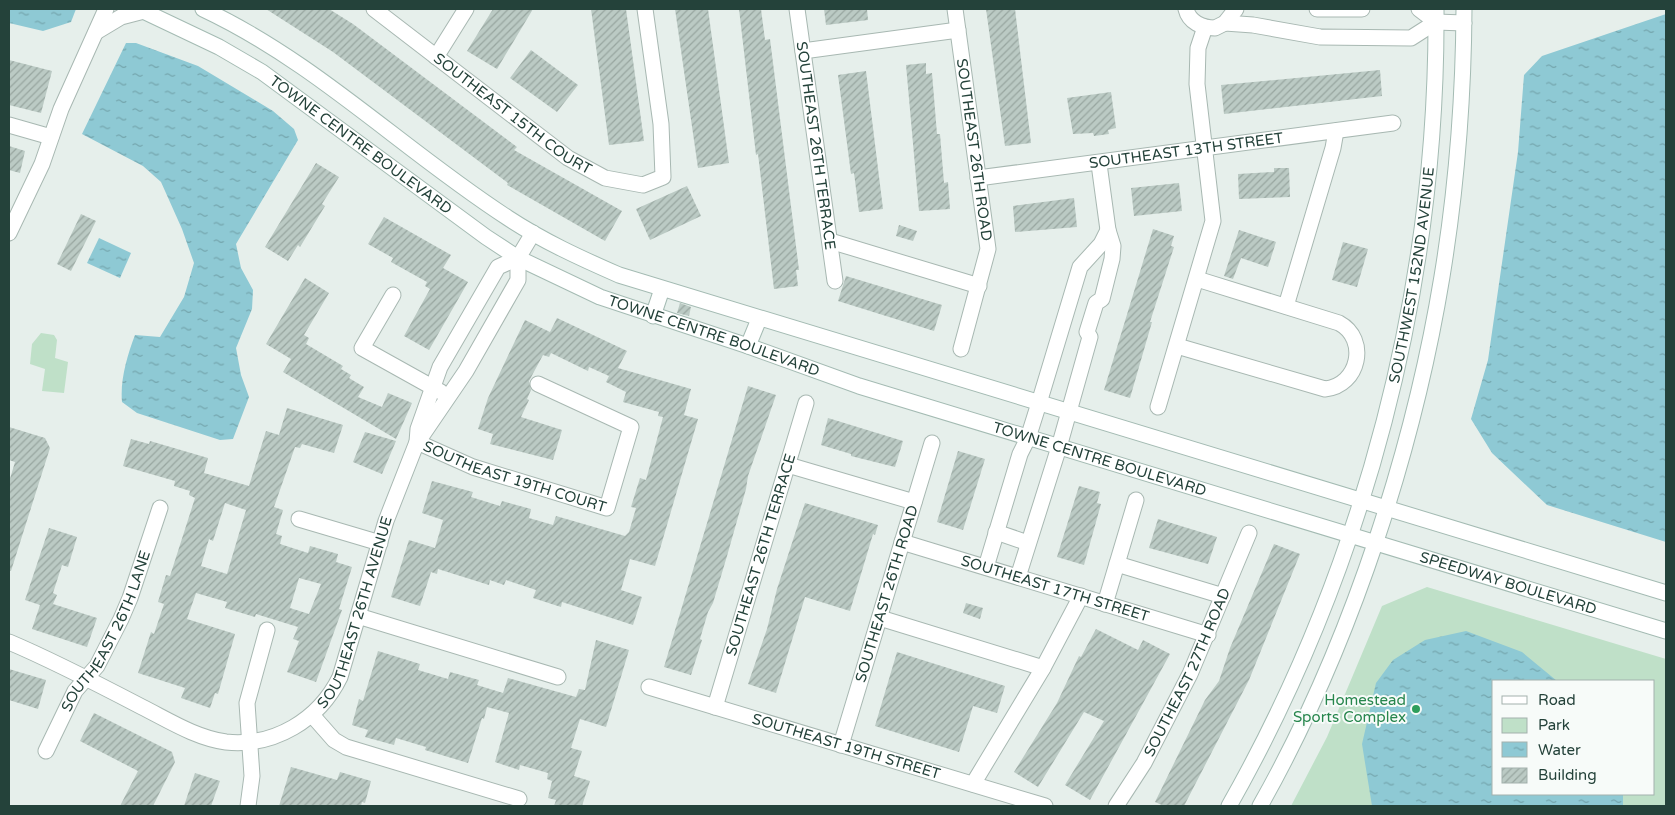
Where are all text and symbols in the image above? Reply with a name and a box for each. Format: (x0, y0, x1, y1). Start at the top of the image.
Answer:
street label: SOUTHEAST 26TH TERRACE (793, 40, 840, 251)
street label: SOUTHEAST 15TH COURT (430, 49, 595, 178)
street label: SOUTHEAST 26TH ROAD (953, 57, 996, 242)
street label: TOWNE CENTRE BOULEVARD (266, 72, 456, 218)
street label: SOUTHEAST 13TH STREET (1088, 129, 1284, 172)
street label: SOUTHWEST 152ND AVENUE (1385, 166, 1438, 385)
street label: TOWNE CENTRE BOULEVARD (606, 291, 822, 380)
street label: TOWNE CENTRE BOULEVARD (991, 418, 1209, 500)
street label: SOUTHEAST 19TH COURT (420, 437, 608, 516)
street label: SOUTHEAST 26TH TERRACE (722, 451, 799, 658)
street label: SOUTHEAST 26TH ROAD (851, 503, 922, 684)
street label: SOUTHEAST 26TH AVENUE (313, 514, 396, 712)
street label: SOUTHEAST 26TH LANE (57, 548, 154, 714)
street label: SPEEDWAY BOULEVARD (1418, 548, 1599, 618)
street label: SOUTHEAST 17TH STREET (959, 551, 1151, 626)
street label: SOUTHEAST 27TH ROAD (1140, 585, 1234, 759)
legend (1492, 680, 1655, 795)
place label: Homestead Sports Complex (1293, 691, 1406, 726)
text: Road (1538, 691, 1576, 709)
marker: Homestead Sports Complex (1410, 703, 1422, 715)
street label: SOUTHEAST 19TH STREET (750, 709, 943, 783)
text: Park (1538, 716, 1570, 734)
text: Water (1538, 741, 1581, 759)
text: Building (1538, 766, 1597, 784)

